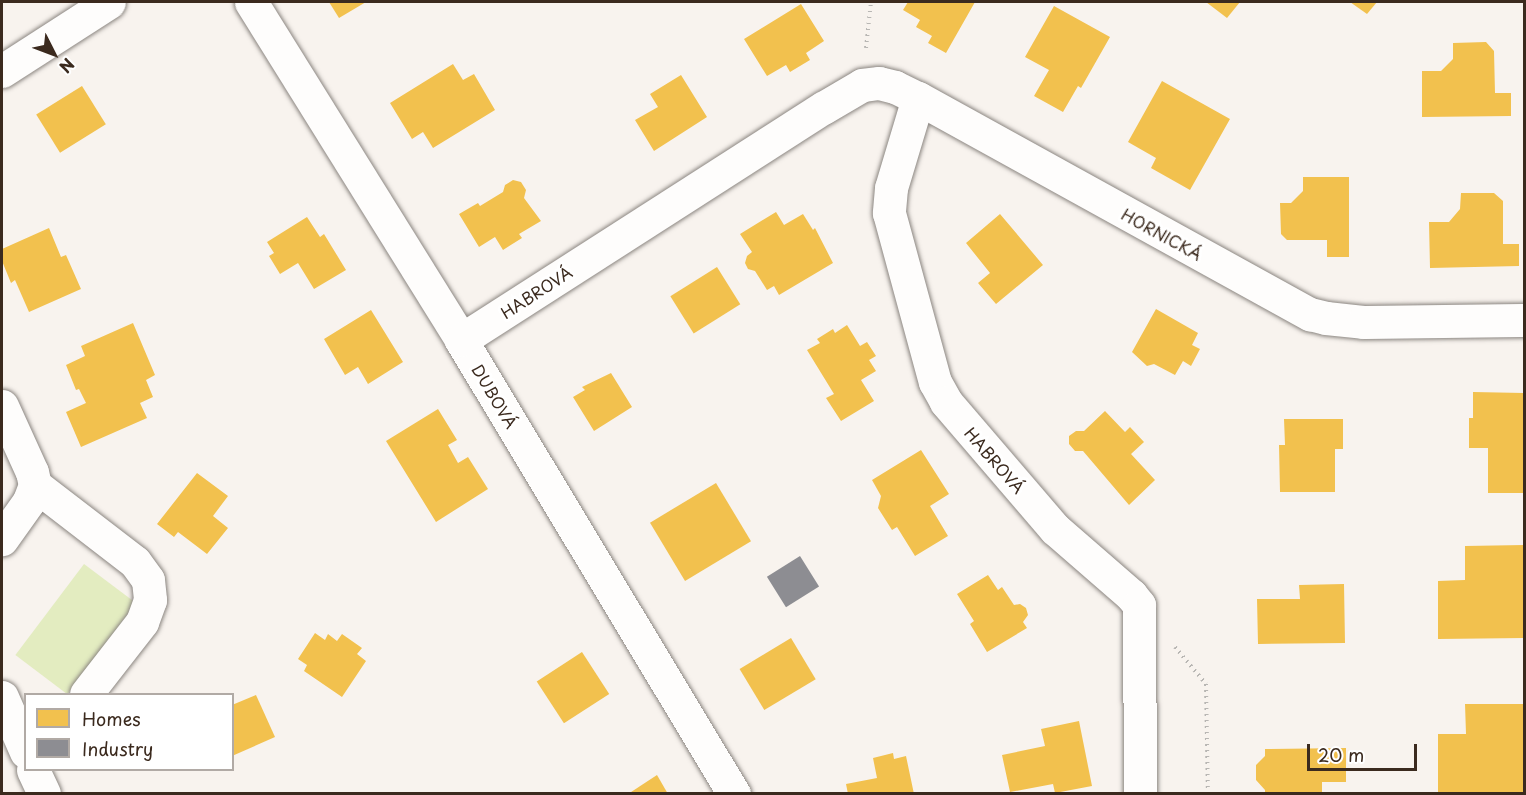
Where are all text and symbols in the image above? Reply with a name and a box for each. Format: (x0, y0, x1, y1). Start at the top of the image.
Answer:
north arrow (24, 24, 84, 84)
text: N (54, 53, 81, 79)
street label: HORNICKÁ (1118, 204, 1206, 264)
street label: HABROVÁ (497, 262, 575, 322)
street label: DUBOVÁ (468, 361, 522, 431)
street label: HABROVÁ (961, 423, 1029, 497)
legend (24, 693, 234, 771)
text: Homes (82, 705, 140, 732)
scale bar (1310, 732, 1420, 770)
text: Industry (82, 735, 153, 762)
text: 20 m (1318, 741, 1364, 768)

